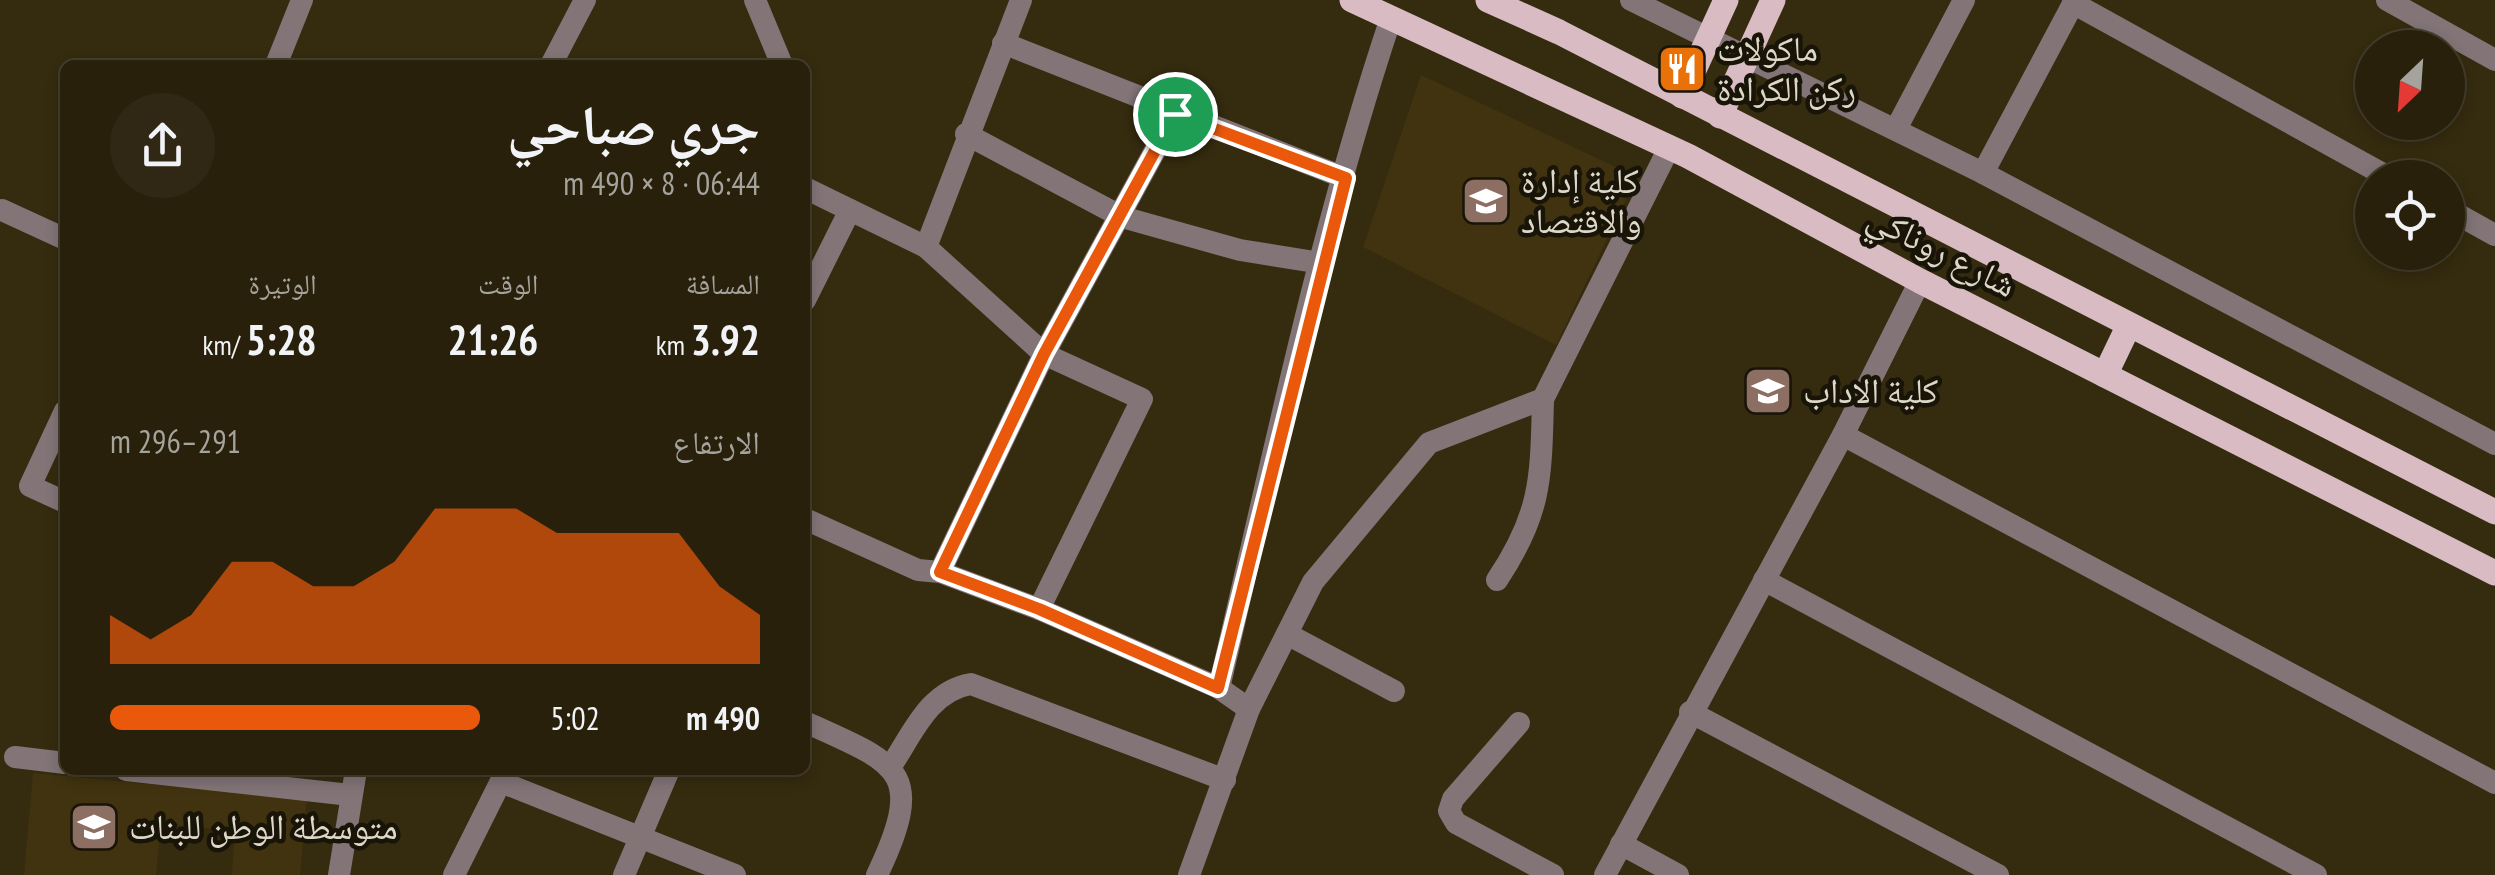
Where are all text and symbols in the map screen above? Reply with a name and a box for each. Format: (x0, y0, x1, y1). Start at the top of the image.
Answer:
place label: ماكولات ركن الكرادة (1717, 25, 1856, 111)
north arrow (2355, 30, 2465, 140)
map controls (2355, 30, 2465, 270)
restaurant icon: ماكولات ركن الكرادة (1656, 43, 1708, 95)
pin (1133, 72, 1218, 157)
icon: arrive (1148, 87, 1203, 142)
text: جري صباحي (507, 89, 760, 160)
button: share (110, 93, 215, 198)
place label: كلية إدارة والاقتصاد (1521, 157, 1642, 243)
button: locate (2355, 160, 2465, 270)
text: 06:44 · 8 × 490 m (563, 162, 760, 204)
school or university icon: كلية إدارة والاقتصاد (1460, 175, 1512, 227)
street label: شارع روناكي (1858, 193, 2025, 312)
text: الوتيرة (249, 265, 317, 302)
text: الوقت (478, 265, 538, 302)
text: المسافة (686, 265, 760, 302)
text: 5:28 (246, 312, 317, 367)
text: 21:26 (447, 312, 538, 367)
text: 3.92 (691, 312, 760, 367)
text: /km (203, 326, 246, 363)
text: km (656, 326, 691, 363)
school or university icon: كلية الاداب (1742, 365, 1794, 417)
place label: كلية الاداب (1803, 367, 1938, 413)
text: 291–296 m (110, 420, 241, 462)
text: الارتفاع (673, 421, 760, 463)
text: 5:02 (550, 697, 600, 739)
text: 490 m (686, 697, 760, 739)
school or university icon: متوسطة الوطن للبنات (68, 801, 120, 853)
place label: متوسطة الوطن للبنات (129, 803, 398, 849)

